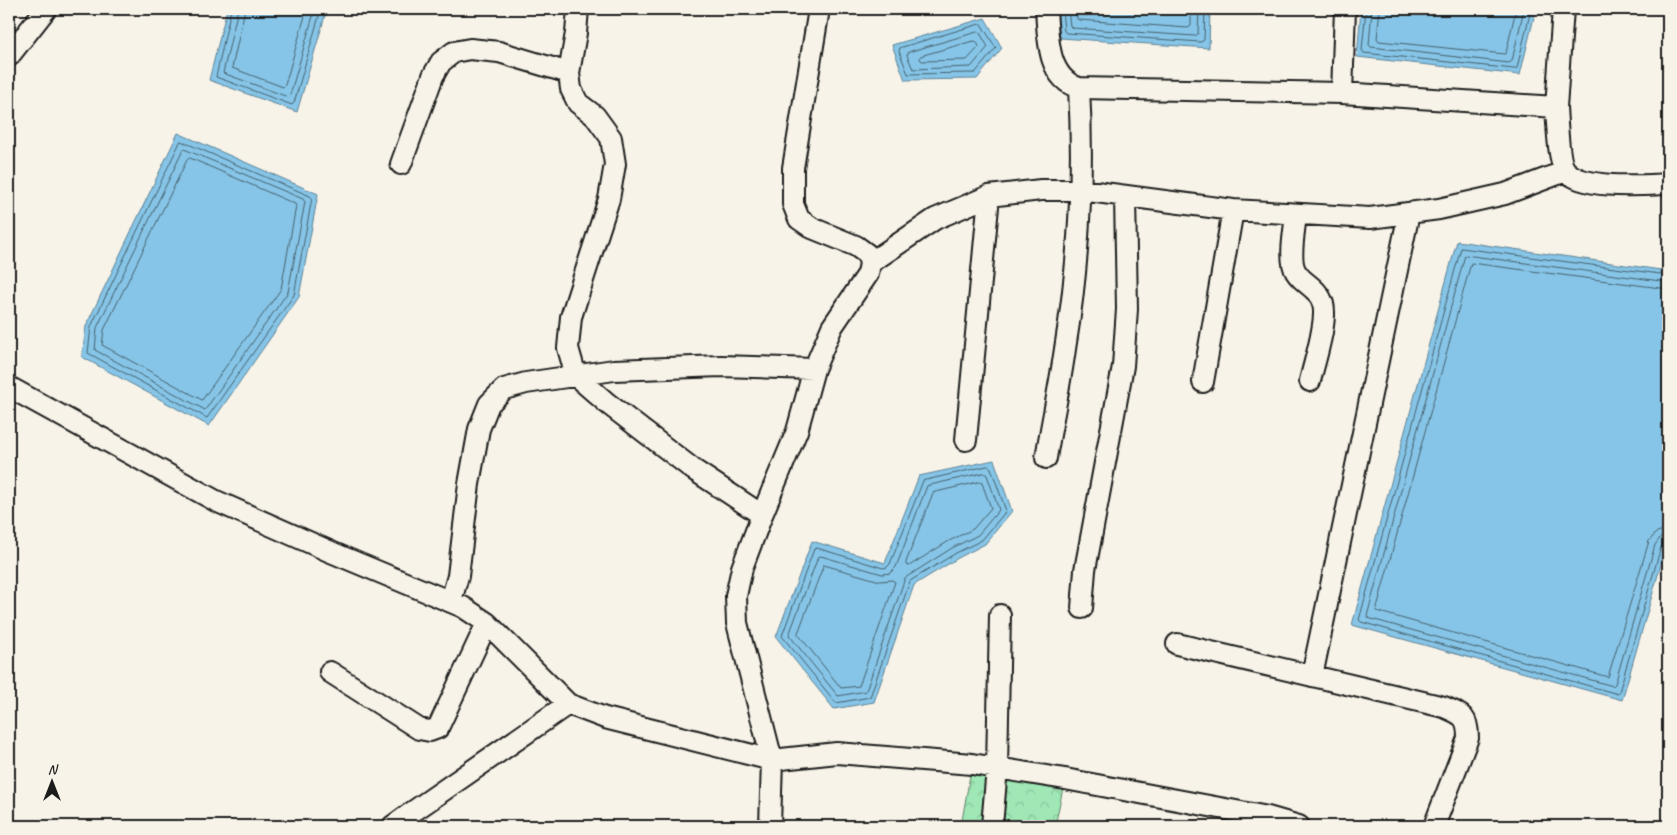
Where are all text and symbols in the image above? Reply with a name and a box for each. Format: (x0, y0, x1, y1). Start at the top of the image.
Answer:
north arrow (28, 758, 78, 808)
text: N (48, 761, 59, 778)

